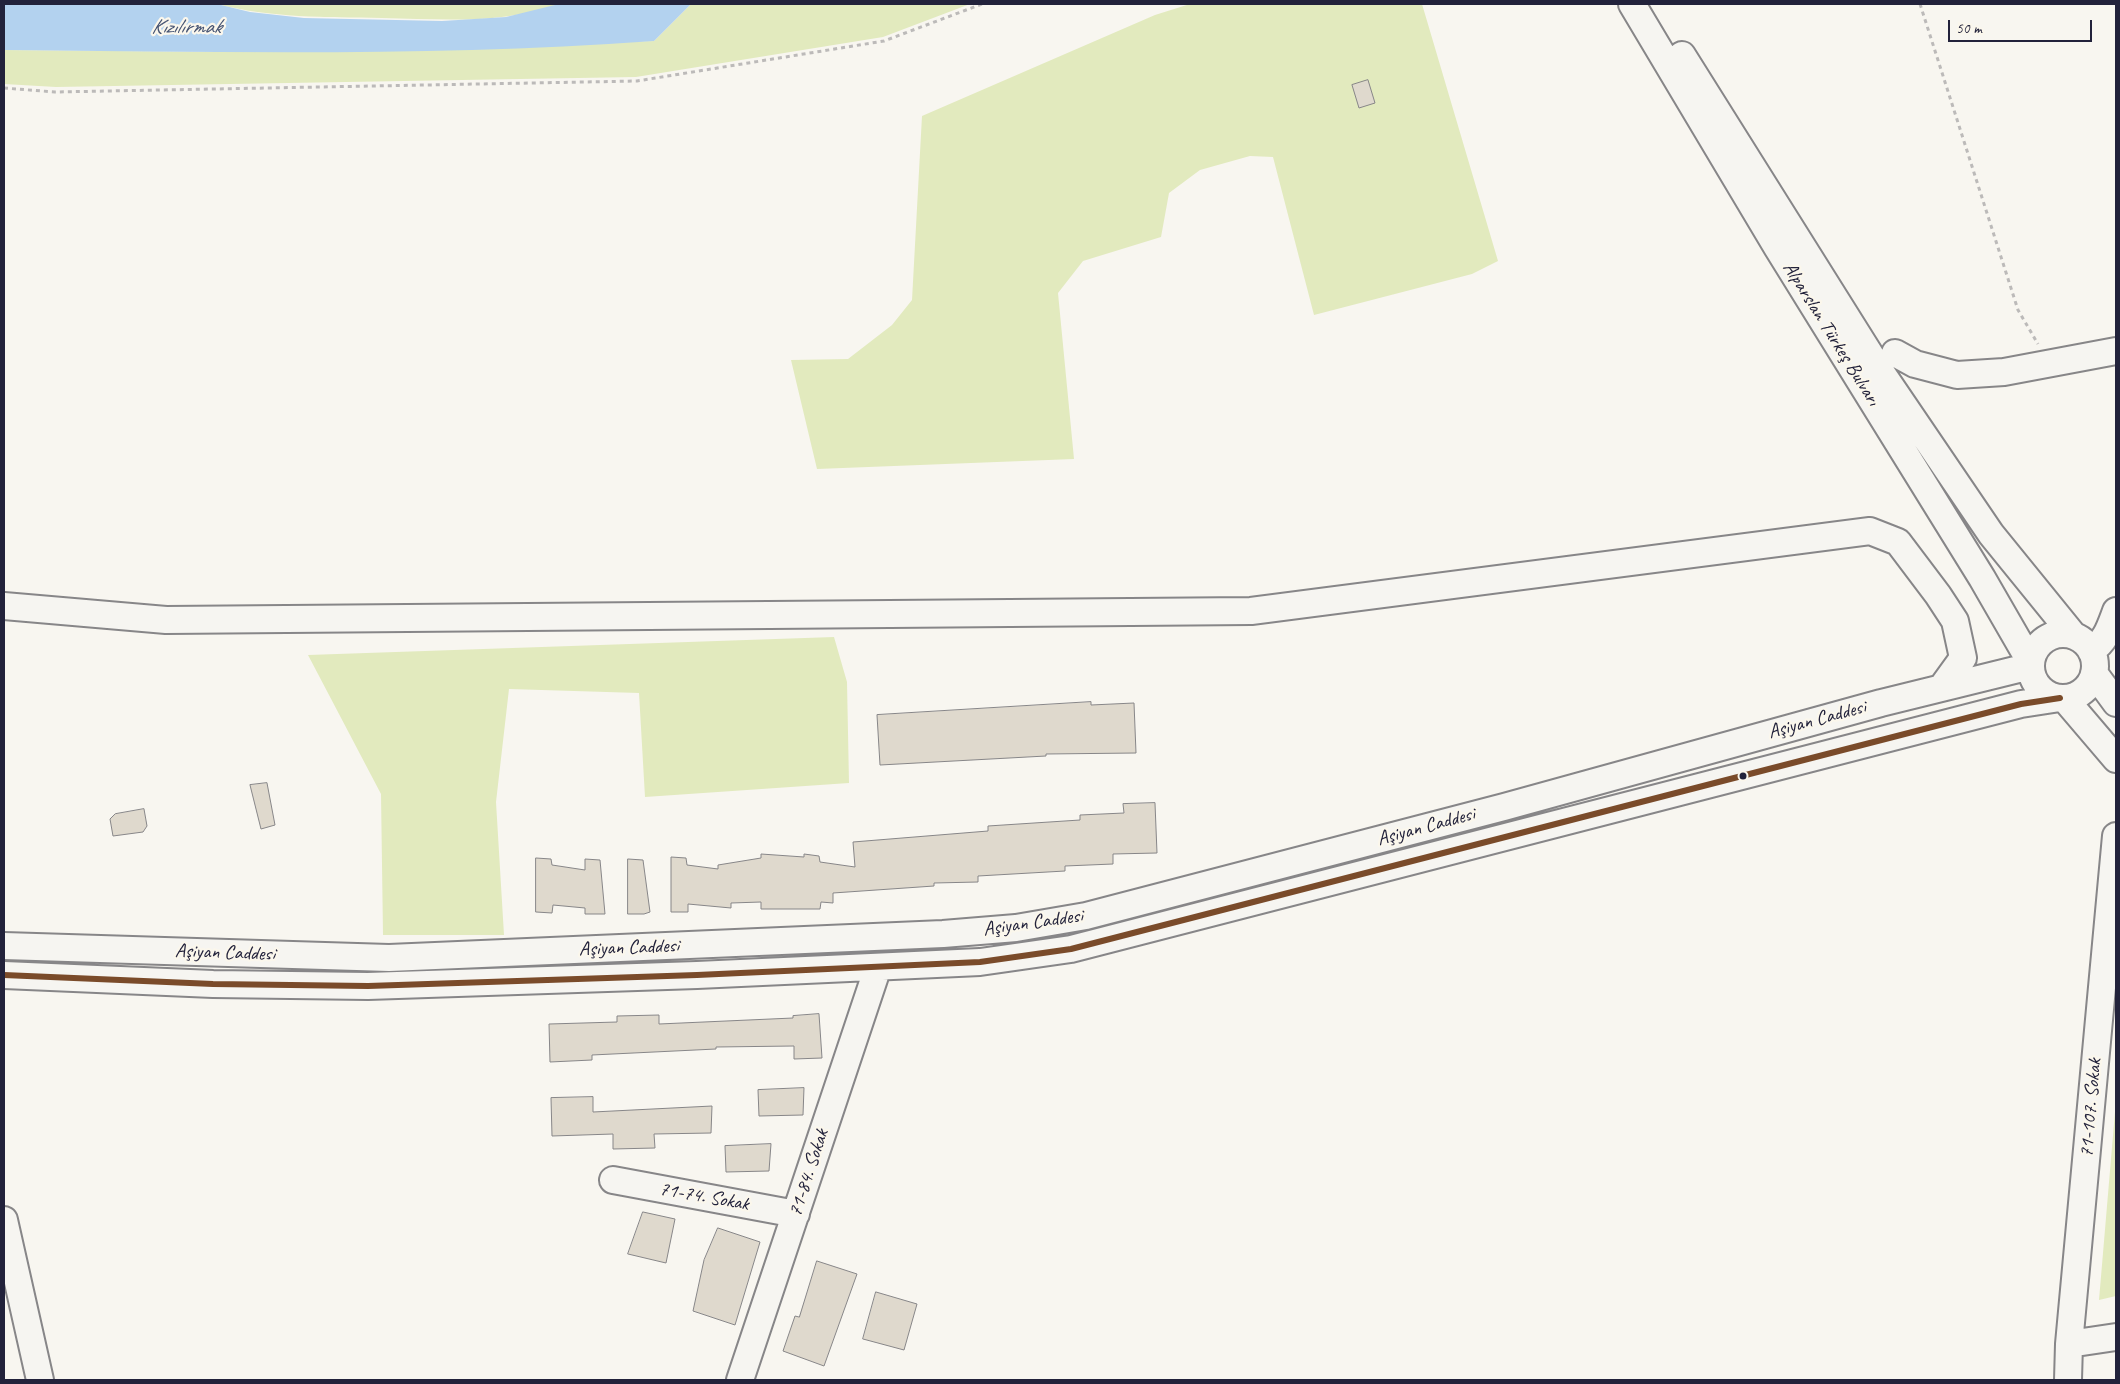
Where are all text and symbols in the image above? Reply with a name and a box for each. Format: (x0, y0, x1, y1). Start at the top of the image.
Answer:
scale bar (1950, 10, 2094, 42)
water label: Kızılırmak (151, 14, 221, 40)
text: 50 m (1956, 19, 1982, 38)
street label: Alparslan Türkeş Bulvarı (1777, 258, 1885, 410)
street label: Aşiyan Caddesi (1765, 695, 1869, 745)
unlabelled marker (1738, 771, 1748, 781)
street label: Aşiyan Caddesi (1374, 802, 1478, 852)
street label: Aşiyan Caddesi (982, 904, 1084, 942)
street label: Aşiyan Caddesi (578, 934, 680, 962)
street label: Aşiyan Caddesi (174, 939, 276, 967)
street label: 71-107. Sokak (2075, 1057, 2107, 1159)
street label: 71-84. Sokak (784, 1126, 834, 1220)
street label: 71-74. Sokak (657, 1177, 751, 1217)

